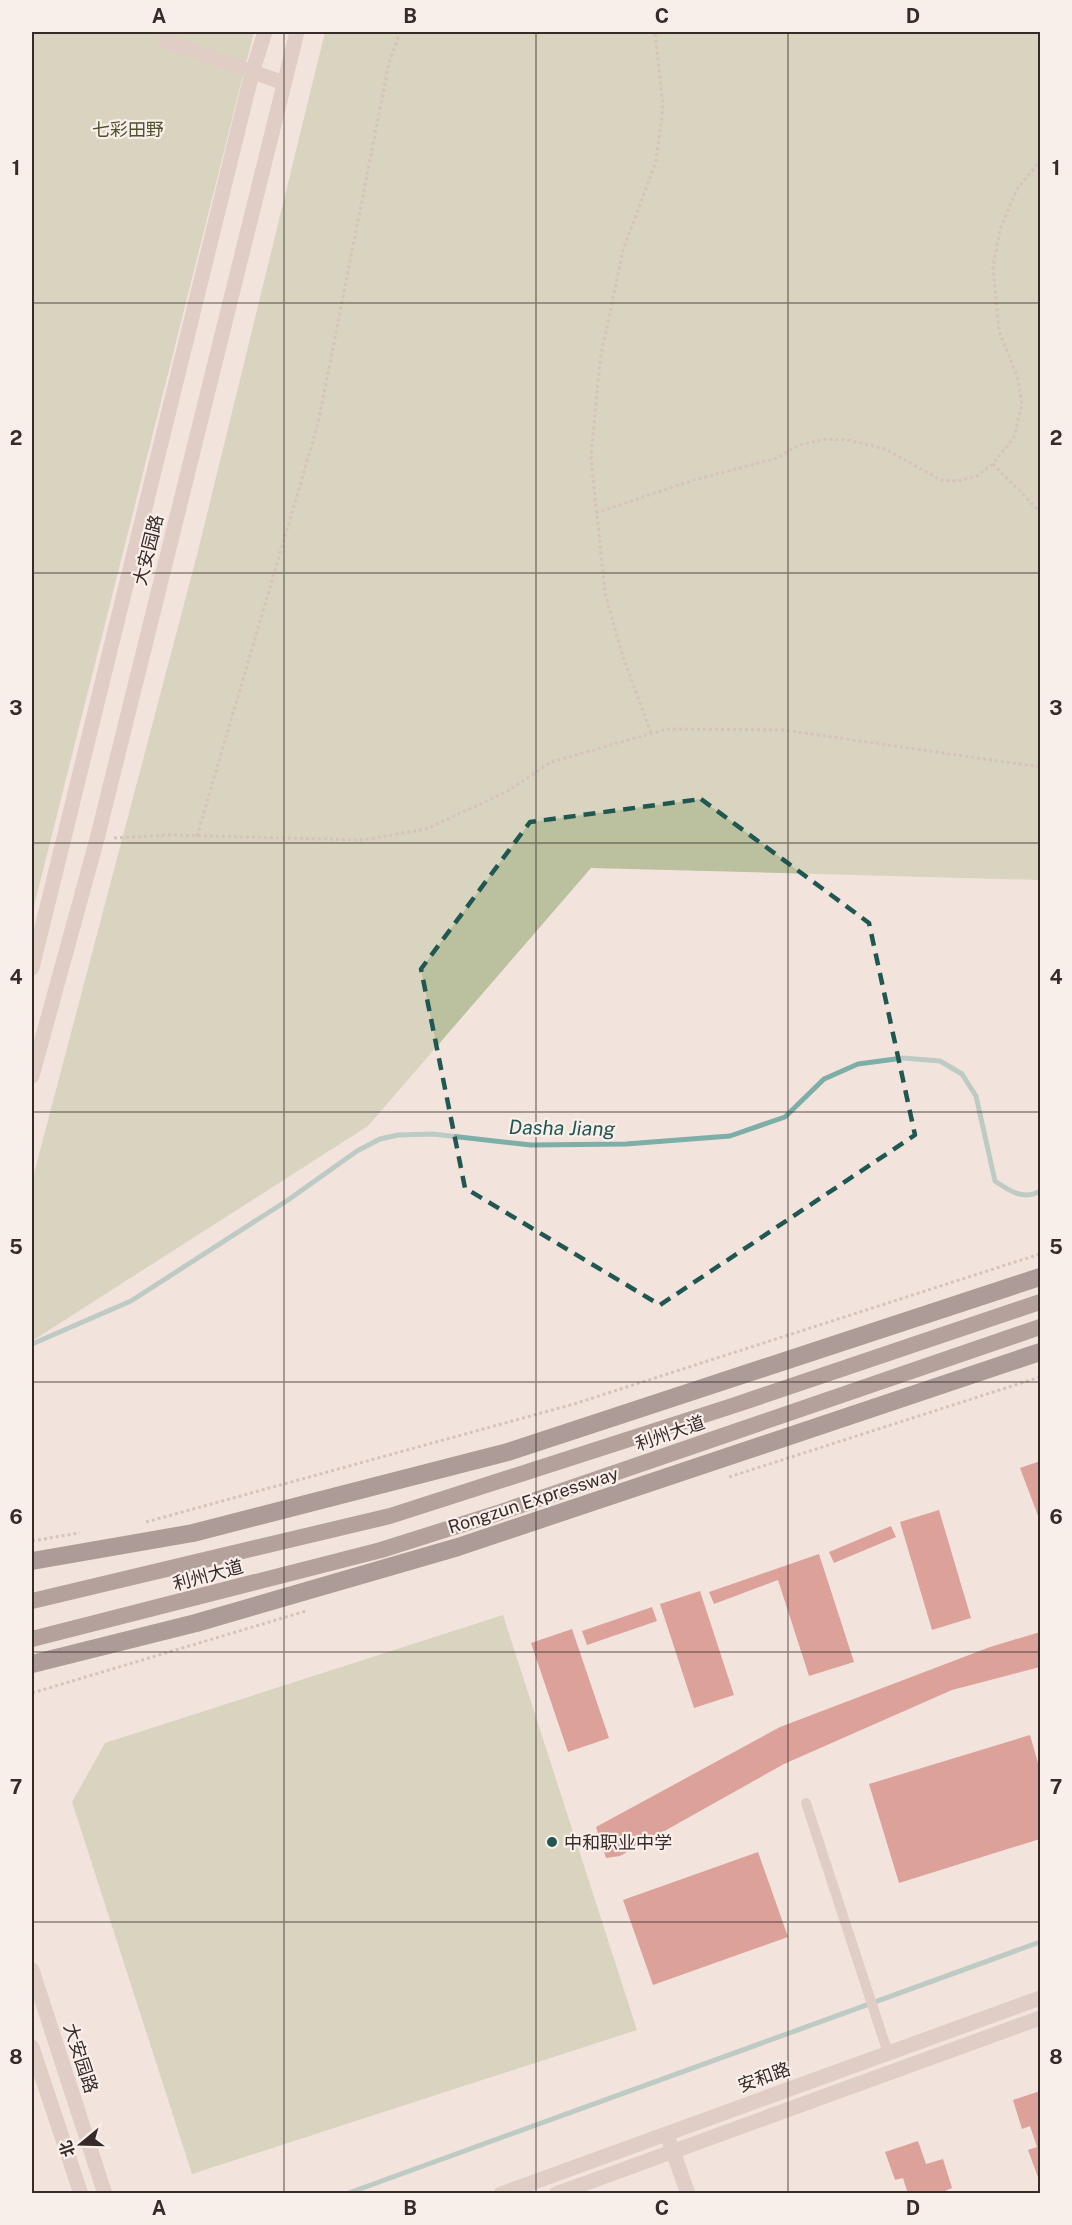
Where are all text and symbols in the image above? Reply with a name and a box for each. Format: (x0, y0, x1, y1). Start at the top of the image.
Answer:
text: A (152, 4, 166, 28)
text: B (403, 4, 417, 28)
text: C (655, 4, 669, 28)
text: D (906, 4, 920, 28)
park label: 七彩田野 (92, 119, 164, 140)
text: 1 (12, 156, 20, 180)
text: 1 (1052, 156, 1060, 180)
text: 2 (10, 426, 22, 450)
text: 2 (1050, 426, 1062, 450)
street label: 大安园路 (129, 513, 167, 587)
text: 3 (9, 696, 23, 720)
text: 3 (1049, 696, 1063, 720)
text: 4 (9, 965, 23, 989)
text: 4 (1049, 965, 1063, 989)
water label: Dasha Jiang (508, 1115, 616, 1141)
text: 5 (9, 1235, 23, 1259)
text: 5 (1049, 1235, 1063, 1259)
street label: 利州大道 (633, 1411, 707, 1455)
street label: Rongzun Expressway (445, 1462, 621, 1537)
text: 6 (9, 1505, 23, 1529)
text: 6 (1049, 1505, 1063, 1529)
street label: 利州大道 (171, 1556, 245, 1594)
text: 7 (10, 1775, 22, 1799)
text: 7 (1050, 1775, 1062, 1799)
place label: 中和职业中学 (564, 1832, 672, 1853)
marker: 中和职业中学 (545, 1835, 559, 1849)
street label: 大安园路 (60, 2021, 102, 2095)
text: 8 (9, 2045, 23, 2069)
text: 8 (1049, 2045, 1063, 2069)
street label: 安和路 (735, 2058, 793, 2096)
north arrow (51, 2114, 111, 2174)
text: 北 (56, 2138, 79, 2159)
text: A (152, 2196, 166, 2220)
text: B (403, 2196, 417, 2220)
text: C (655, 2196, 669, 2220)
text: D (906, 2196, 920, 2220)

